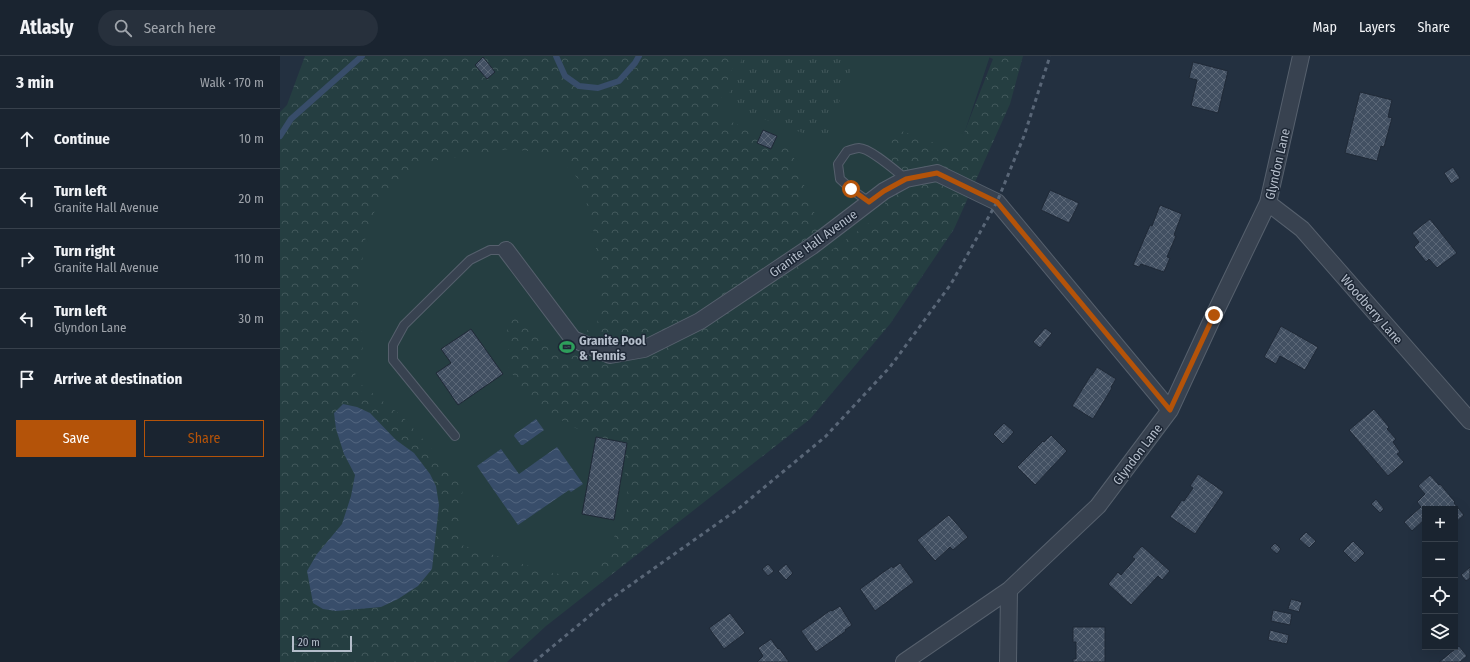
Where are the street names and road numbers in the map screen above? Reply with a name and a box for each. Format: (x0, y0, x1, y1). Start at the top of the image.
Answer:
street label: Glyndon Lane (1262, 127, 1293, 201)
street label: Granite Hall Avenue (767, 207, 860, 280)
street label: Woodberry Lane (1337, 272, 1406, 347)
street label: Glyndon Lane (1110, 421, 1165, 488)

